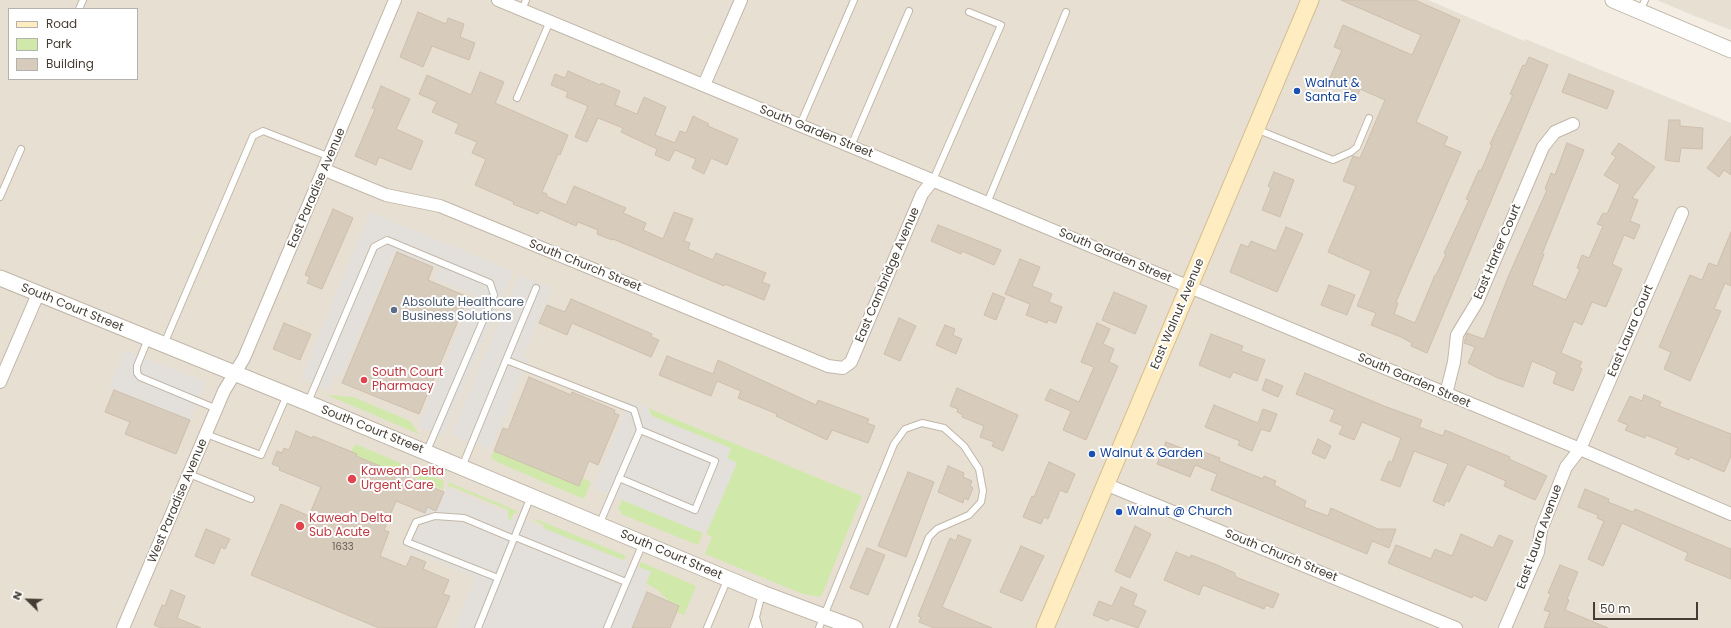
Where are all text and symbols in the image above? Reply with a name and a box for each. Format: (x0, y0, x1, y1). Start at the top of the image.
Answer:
legend (8, 8, 138, 80)
text: Road (46, 15, 77, 32)
text: Park (46, 35, 72, 52)
text: Building (46, 55, 94, 72)
place label: Walnut & Santa Fe (1305, 77, 1360, 105)
marker: Walnut & Santa Fe (1292, 86, 1302, 96)
street label: South Garden Street (757, 103, 875, 161)
street label: East Paradise Avenue (285, 126, 349, 250)
street label: East Harter Court (1471, 202, 1525, 302)
street label: East Cambridge Avenue (853, 205, 923, 345)
street label: South Garden Street (1056, 226, 1174, 286)
street label: South Church Street (527, 237, 643, 295)
street label: East Walnut Avenue (1148, 256, 1208, 372)
street label: South Court Street (19, 281, 125, 335)
street label: East Laura Court (1605, 283, 1657, 379)
place label: Absolute Healthcare Business Solutions (402, 296, 524, 324)
marker: Absolute Healthcare Business Solutions (389, 305, 399, 315)
street label: South Garden Street (1355, 351, 1473, 411)
place label: South Court Pharmacy (372, 366, 443, 394)
marker: South Court Pharmacy (359, 375, 369, 385)
street label: South Court Street (319, 403, 425, 457)
street label: West Paradise Avenue (145, 437, 211, 565)
place label: Walnut & Garden (1100, 447, 1203, 461)
marker: Walnut & Garden (1087, 449, 1097, 459)
place label: Kaweah Delta Urgent Care (361, 465, 444, 493)
marker: Kaweah Delta Urgent Care (346, 473, 358, 485)
street label: East Laura Avenue (1514, 483, 1566, 591)
place label: Walnut @ Church (1127, 505, 1232, 519)
marker: Walnut @ Church (1114, 507, 1124, 517)
place label: Kaweah Delta Sub Acute (309, 512, 392, 540)
marker: Kaweah Delta Sub Acute (294, 520, 306, 532)
street label: South Court Street (618, 527, 724, 583)
street label: South Church Street (1223, 527, 1339, 585)
house number: 1633 (332, 541, 354, 553)
north arrow (8, 580, 48, 620)
text: N (8, 588, 26, 602)
scale bar (1595, 594, 1700, 620)
text: 50 m (1600, 600, 1631, 617)

